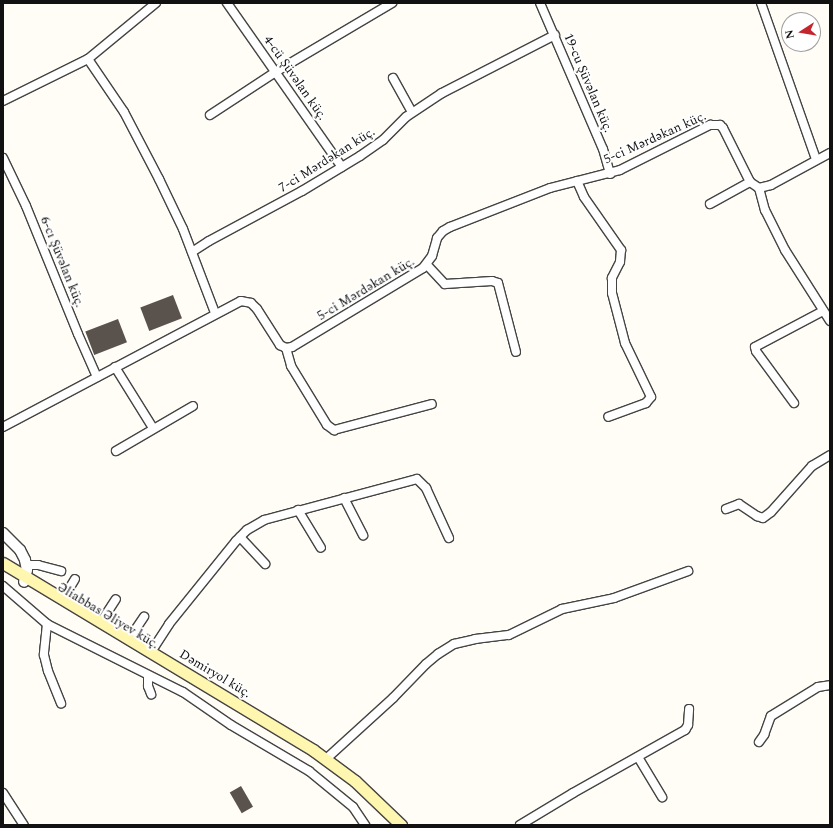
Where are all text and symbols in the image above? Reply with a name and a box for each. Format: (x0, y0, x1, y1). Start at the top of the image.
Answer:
north arrow (781, 12, 821, 52)
text: N (781, 28, 799, 41)
street label: 19-cu Şüvəlan küç. (560, 31, 616, 135)
street label: 4-cü Şüvəlan küç. (260, 33, 330, 123)
street label: 5-ci Mərdəkan küç. (601, 108, 709, 168)
street label: 7-ci Mərdəkan küç. (276, 124, 378, 196)
street label: 6-cı Şüvəlan küç. (37, 214, 87, 310)
street label: 5-ci Mərdəkan küç. (315, 254, 417, 324)
street label: Əliabbas Əliyev küç. (54, 580, 162, 652)
street label: Dəmiryol küç. (176, 647, 254, 701)

